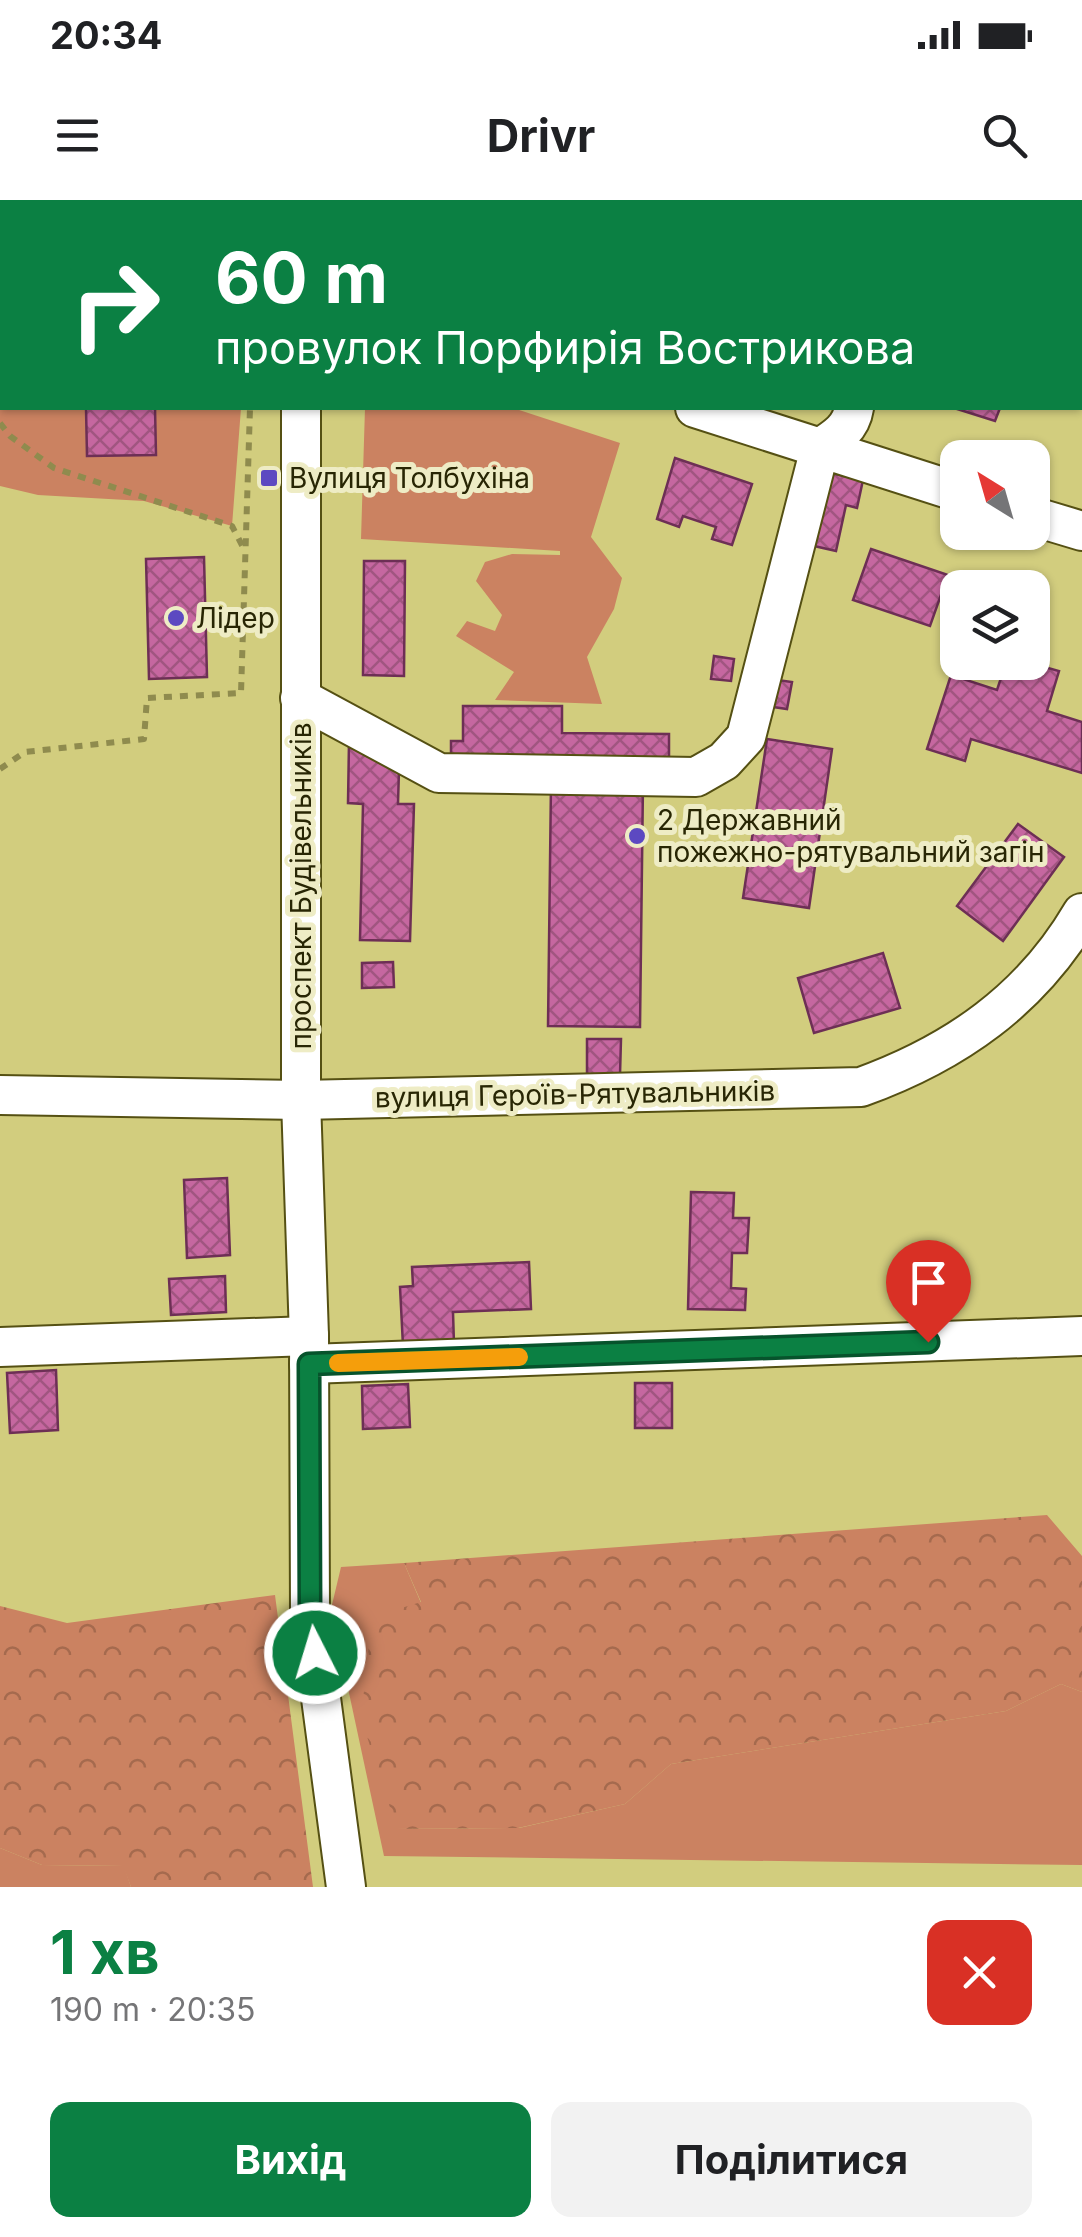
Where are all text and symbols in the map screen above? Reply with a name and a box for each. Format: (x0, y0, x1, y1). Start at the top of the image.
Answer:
text: 20:34 (50, 12, 162, 58)
icon: menu (50, 108, 105, 163)
text: Drivr (487, 108, 595, 163)
icon: search (977, 108, 1032, 163)
text: 60 m (215, 235, 388, 320)
icon: right (50, 240, 180, 370)
text: провулок Порфирія Вострикова (215, 320, 915, 375)
north arrow (940, 440, 1050, 550)
map controls (940, 440, 1050, 680)
place label: Вулиця Толбухіна (289, 461, 530, 495)
marker: Вулиця Толбухіна (258, 467, 280, 489)
button: layers (940, 570, 1050, 680)
place label: Лідер (196, 601, 275, 635)
marker: Лідер (165, 607, 187, 629)
street label: проспект Будівельників (284, 723, 318, 1049)
place label: 2 Державний пожежно-рятувальний загін (657, 803, 1045, 869)
marker: 2 Державний пожежно-рятувальний загін (626, 825, 648, 847)
street label: вулиця Героїв-Рятувальників (374, 1074, 776, 1114)
pin (886, 1240, 971, 1343)
icon: arrive (901, 1255, 956, 1310)
position arrow (263, 1601, 367, 1705)
text: 1 хв (50, 1916, 159, 1988)
button: close (927, 1920, 1032, 2025)
text: 190 m · 20:35 (50, 1990, 255, 2029)
button: Вихід (50, 2102, 531, 2217)
button: Поділитися (551, 2102, 1032, 2217)

